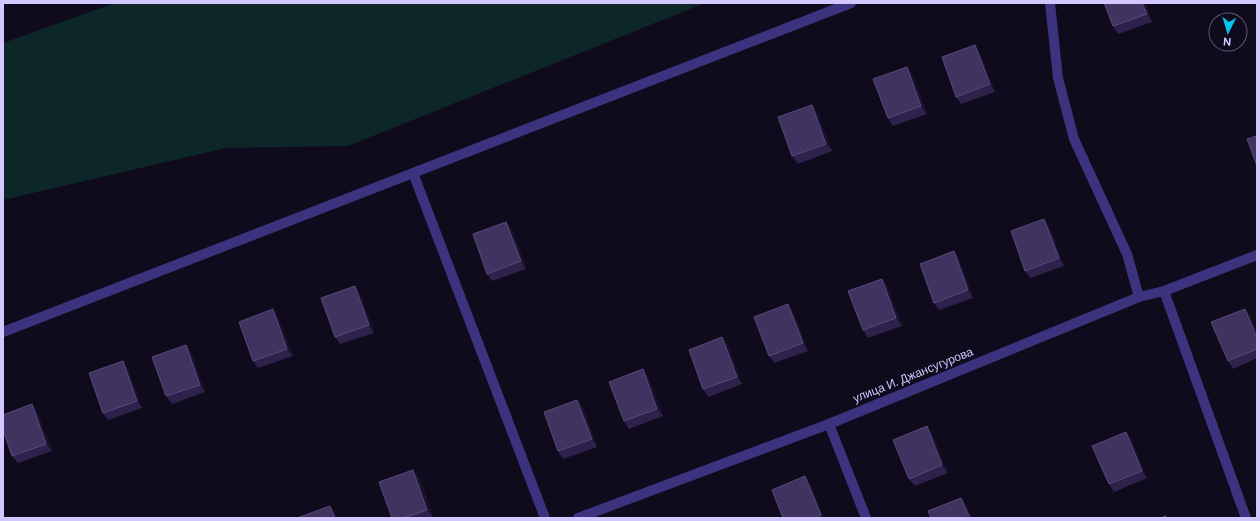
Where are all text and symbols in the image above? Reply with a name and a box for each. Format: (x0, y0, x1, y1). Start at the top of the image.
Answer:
north arrow (1208, 12, 1248, 52)
text: N (1223, 35, 1232, 49)
street label: улица И. Джансугурова (851, 343, 976, 406)

